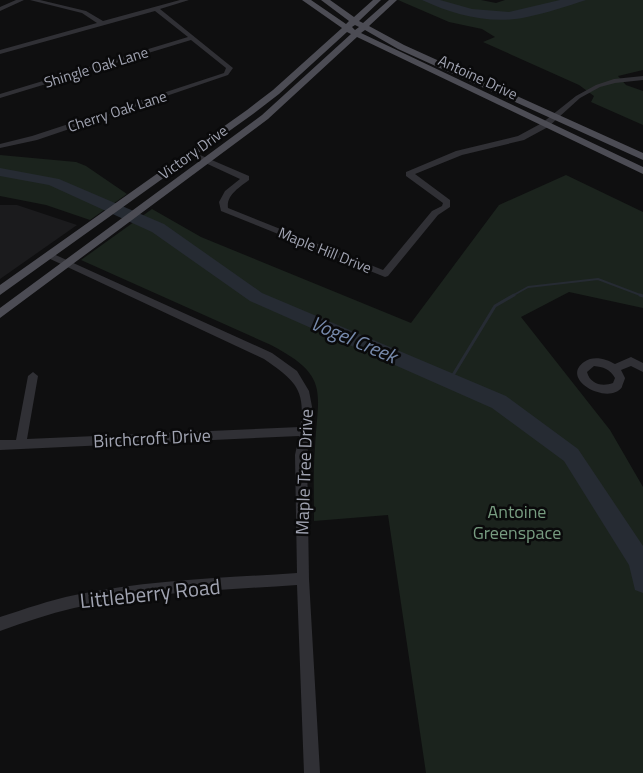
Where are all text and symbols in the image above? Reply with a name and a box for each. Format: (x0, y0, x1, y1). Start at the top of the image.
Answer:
street label: Shingle Oak Lane (41, 40, 151, 94)
street label: Antoine Drive (435, 49, 521, 105)
street label: Cherry Oak Lane (64, 84, 170, 138)
street label: Victory Drive (154, 119, 232, 185)
street label: Maple Hill Drive (275, 221, 375, 279)
water label: Vogel Creek (306, 307, 404, 372)
street label: Maple Tree Drive (288, 408, 320, 536)
street label: Birchcroft Drive (93, 421, 211, 455)
park label: Antoine Greenspace (473, 498, 561, 546)
street label: Littleberry Road (78, 570, 222, 616)

